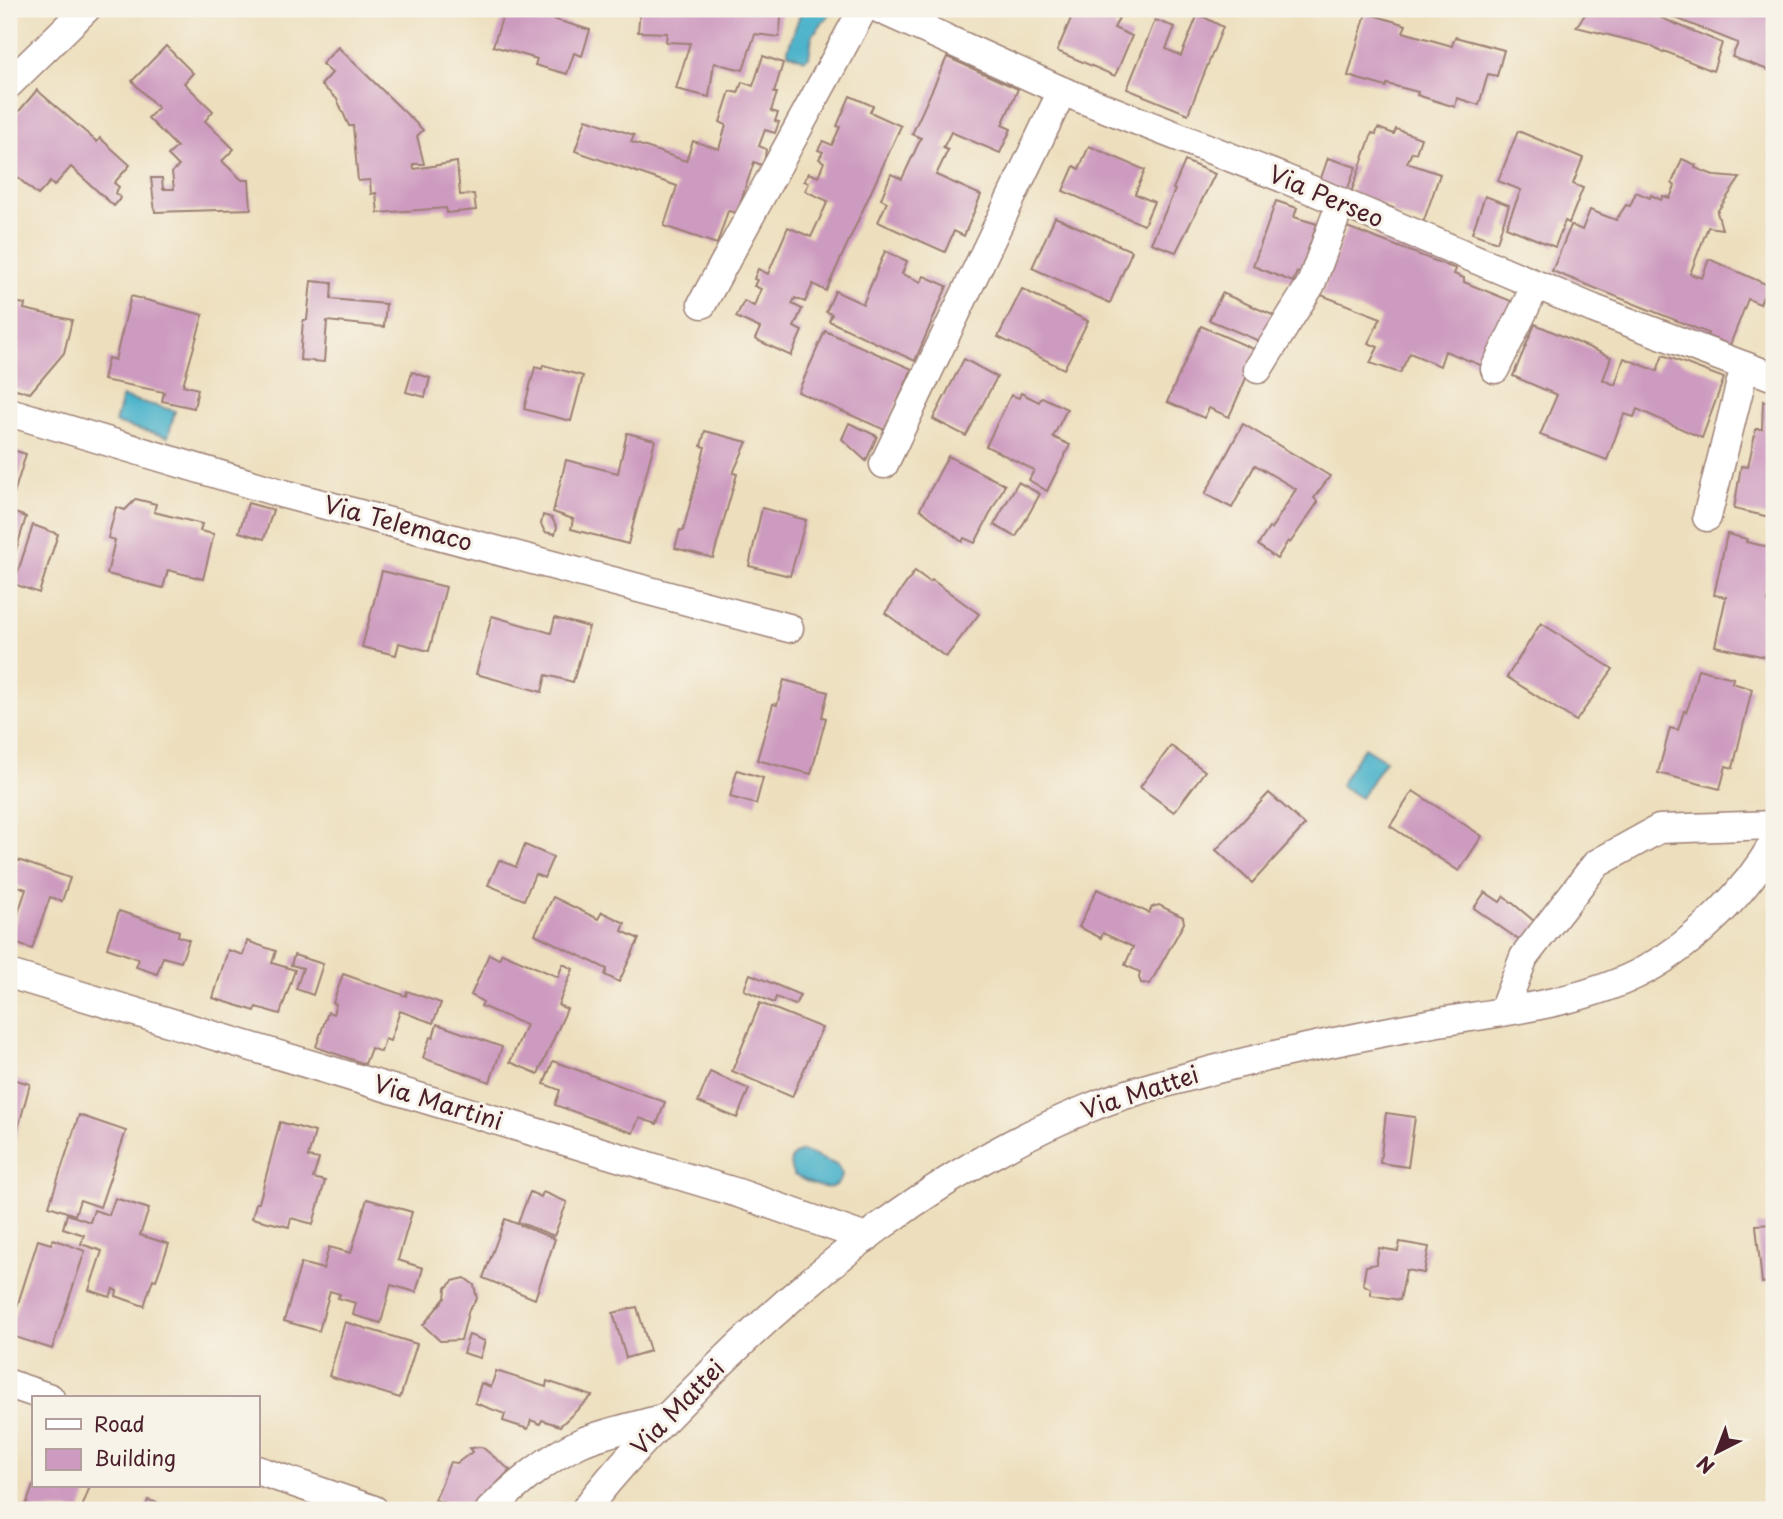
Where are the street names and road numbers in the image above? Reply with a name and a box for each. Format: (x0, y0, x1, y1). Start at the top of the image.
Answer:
street label: Via Perseo (1264, 155, 1390, 236)
street label: Via Telemaco (320, 485, 477, 559)
street label: Via Mattei (1076, 1055, 1203, 1127)
street label: Via Martini (369, 1064, 508, 1138)
street label: Via Mattei (621, 1350, 732, 1463)

